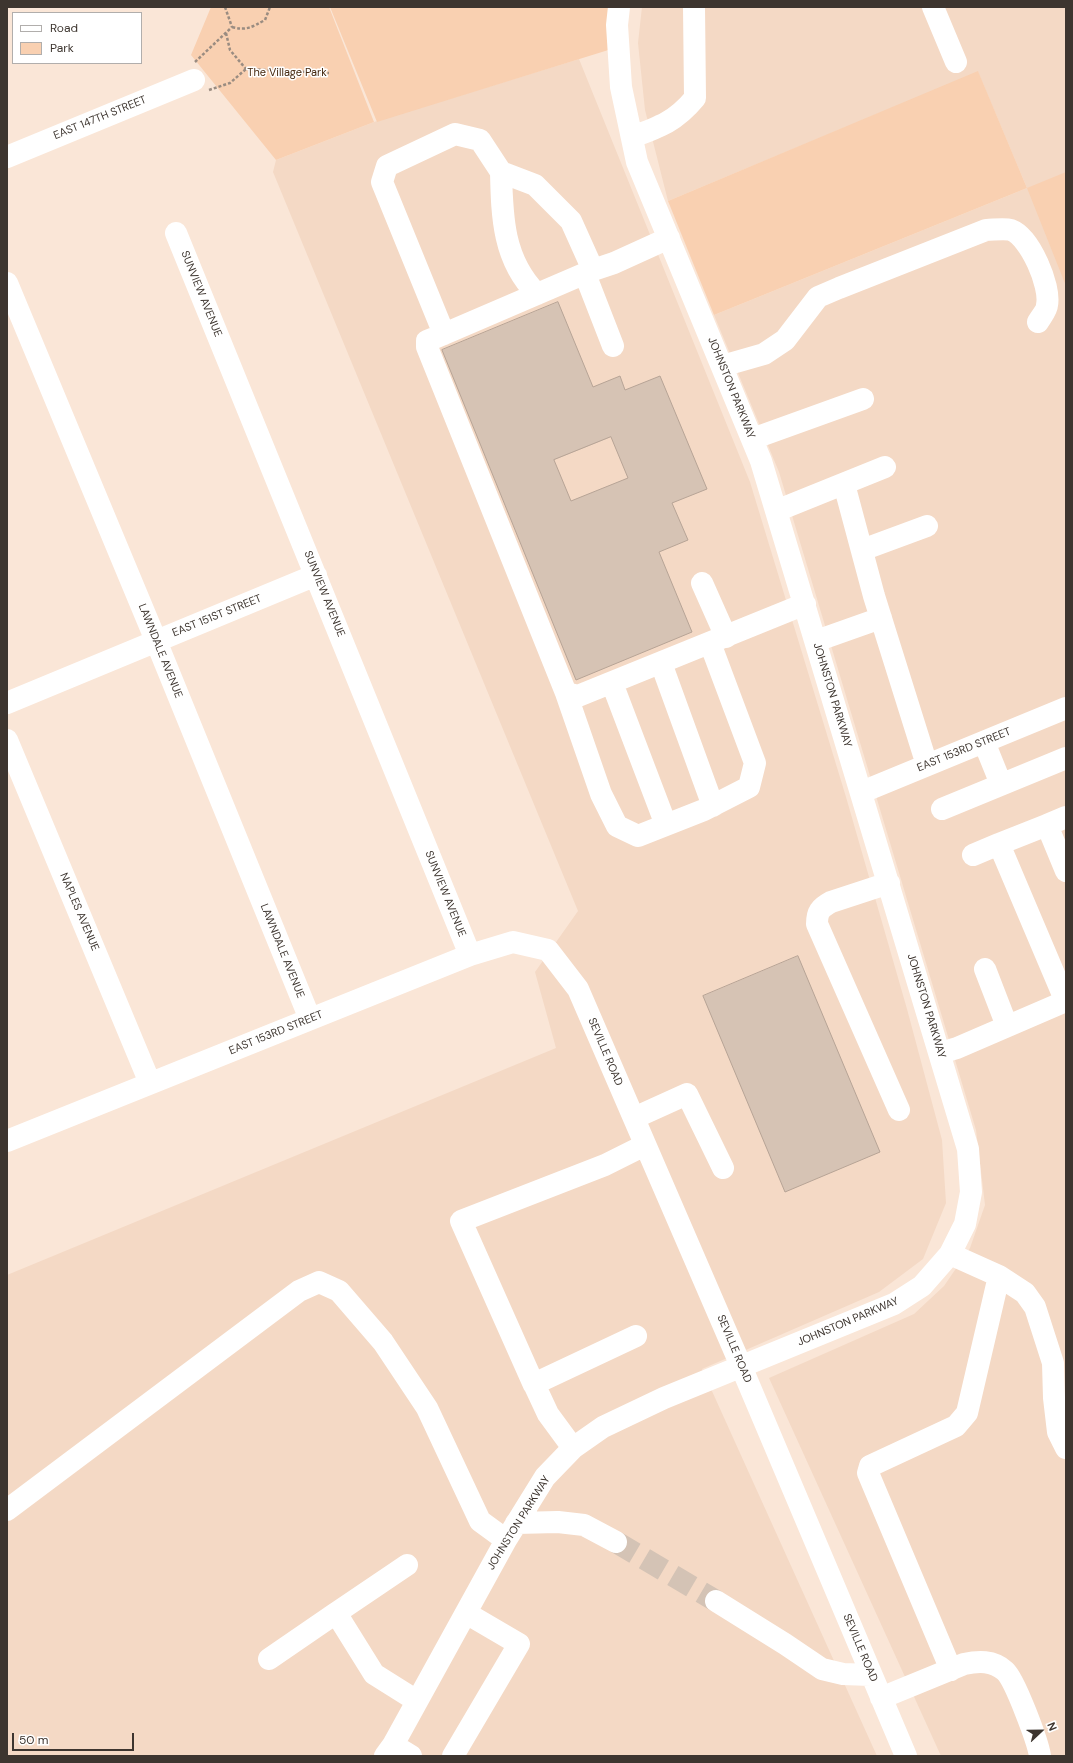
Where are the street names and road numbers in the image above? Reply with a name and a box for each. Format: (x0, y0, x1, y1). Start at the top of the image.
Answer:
street label: EAST 147TH STREET (52, 93, 148, 143)
street label: SUNVIEW AVENUE (178, 249, 224, 339)
street label: JOHNSTON PARKWAY (705, 335, 757, 441)
street label: SUNVIEW AVENUE (301, 549, 347, 639)
street label: EAST 151ST STREET (170, 592, 264, 640)
street label: LAWNDALE AVENUE (135, 602, 185, 700)
street label: JOHNSTON PARKWAY (810, 641, 854, 749)
street label: EAST 153RD STREET (915, 725, 1013, 775)
street label: SUNVIEW AVENUE (422, 849, 468, 939)
street label: NAPLES AVENUE (57, 871, 101, 953)
street label: LAWNDALE AVENUE (257, 902, 307, 1000)
street label: JOHNSTON PARKWAY (904, 952, 948, 1060)
street label: EAST 153RD STREET (227, 1008, 325, 1058)
street label: SEVILLE ROAD (585, 1016, 625, 1088)
street label: JOHNSTON PARKWAY (795, 1295, 901, 1349)
street label: SEVILLE ROAD (714, 1313, 754, 1385)
street label: JOHNSTON PARKWAY (485, 1473, 553, 1573)
street label: SEVILLE ROAD (840, 1612, 880, 1684)

